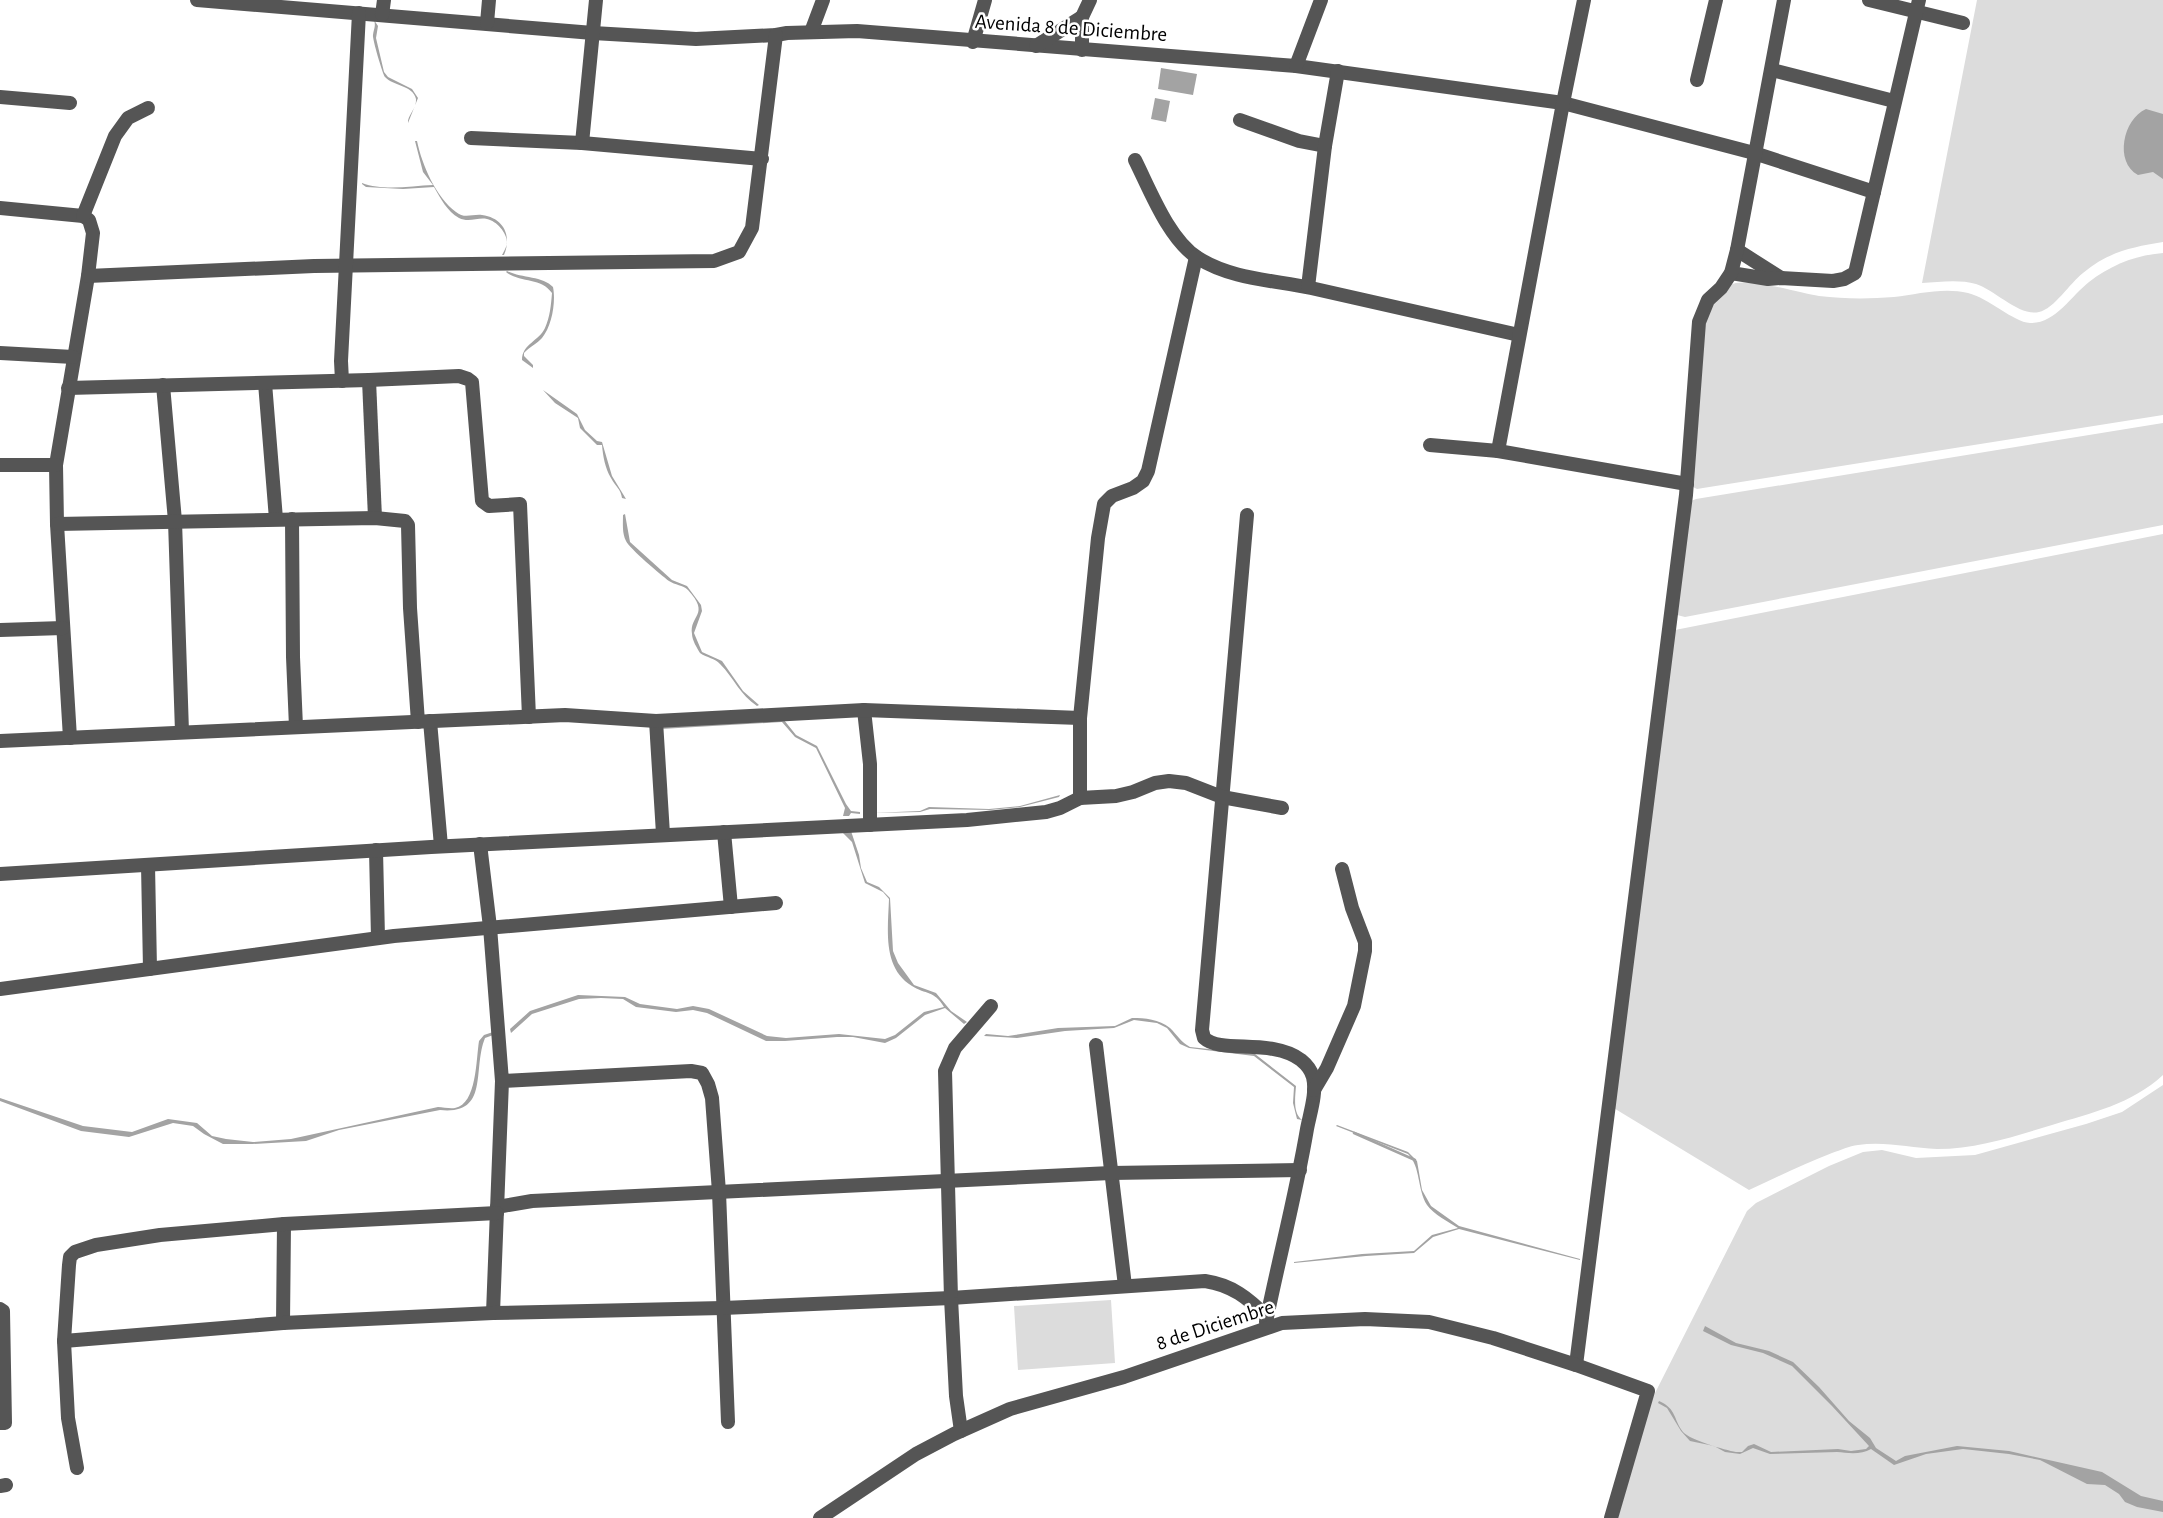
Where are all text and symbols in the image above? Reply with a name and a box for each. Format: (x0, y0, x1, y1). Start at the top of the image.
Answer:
street label: Avenida 8 de Diciembre (974, 11, 1168, 45)
street label: 8 de Diciembre (1153, 1296, 1277, 1354)

